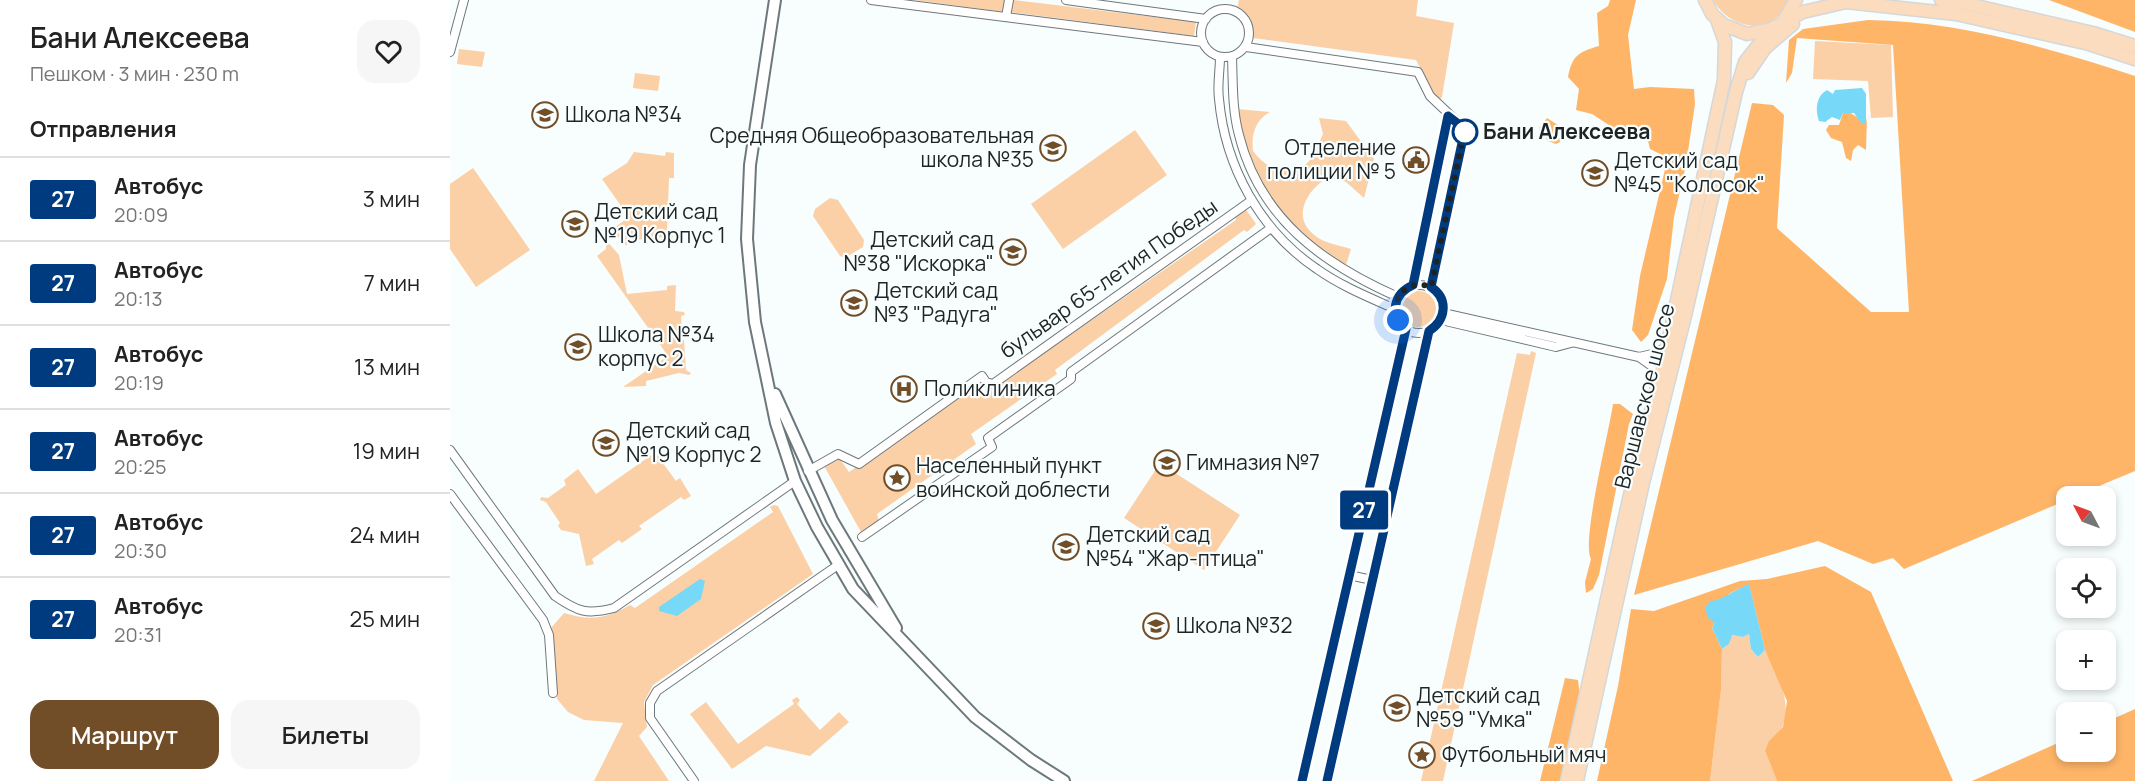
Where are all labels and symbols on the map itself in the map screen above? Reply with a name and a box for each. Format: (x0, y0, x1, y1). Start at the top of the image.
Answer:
school or university icon: Школа №34 (530, 100, 560, 130)
place label: Школа №34 (565, 100, 682, 128)
place label: Бани Алексеева (1483, 117, 1650, 145)
marker: Бани Алексеева (1452, 119, 1478, 145)
place label: Средняя Общеобразовательная школа №35 (710, 121, 1034, 173)
school or university icon: Средняя Общеобразовательная школа №35 (1038, 133, 1068, 163)
place label: Отделение полиции № 5 (1267, 133, 1396, 185)
public building icon: Отделение полиции № 5 (1401, 145, 1431, 175)
place label: Детский сад №45 "Колосок" (1614, 146, 1765, 198)
school or university icon: Детский сад №45 "Колосок" (1580, 158, 1610, 188)
street label: бульвар 65-летия Победы (994, 192, 1223, 364)
place label: Детский сад №19 Корпус 1 (594, 197, 726, 249)
school or university icon: Детский сад №19 Корпус 1 (560, 209, 590, 239)
place label: Детский сад №38 "Искорка" (844, 225, 994, 277)
school or university icon: Детский сад №38 "Искорка" (998, 237, 1028, 267)
place label: Детский сад №3 "Радуга" (874, 276, 998, 328)
school or university icon: Детский сад №3 "Радуга" (839, 288, 869, 318)
street label: Варшавское шоссе (1607, 300, 1681, 491)
your location (1383, 305, 1413, 335)
place label: Школа №34 корпус 2 (598, 320, 715, 372)
school or university icon: Школа №34 корпус 2 (563, 332, 593, 362)
hospital icon: Поликлиника (889, 374, 919, 404)
place label: Поликлиника (924, 374, 1056, 402)
place label: Детский сад №19 Корпус 2 (626, 416, 762, 468)
school or university icon: Детский сад №19 Корпус 2 (591, 428, 621, 458)
school or university icon: Гимназия №7 (1152, 448, 1182, 478)
place label: Гимназия №7 (1186, 448, 1320, 476)
place label: Населенный пункт воинской доблести (916, 451, 1110, 503)
place icon: Населенный пункт воинской доблести (882, 463, 912, 493)
north arrow (2056, 486, 2116, 546)
line badge: 27 (1337, 490, 1391, 530)
place label: Детский сад №54 "Жар-птица" (1086, 520, 1265, 572)
school or university icon: Детский сад №54 "Жар-птица" (1051, 532, 1081, 562)
school or university icon: Школа №32 (1141, 611, 1171, 641)
place label: Школа №32 (1176, 611, 1292, 639)
place label: Детский сад №59 "Умка" (1416, 681, 1540, 733)
school or university icon: Детский сад №59 "Умка" (1382, 693, 1412, 723)
place icon: Футбольный мяч (1407, 740, 1437, 770)
place label: Футбольный мяч (1442, 740, 1606, 768)

